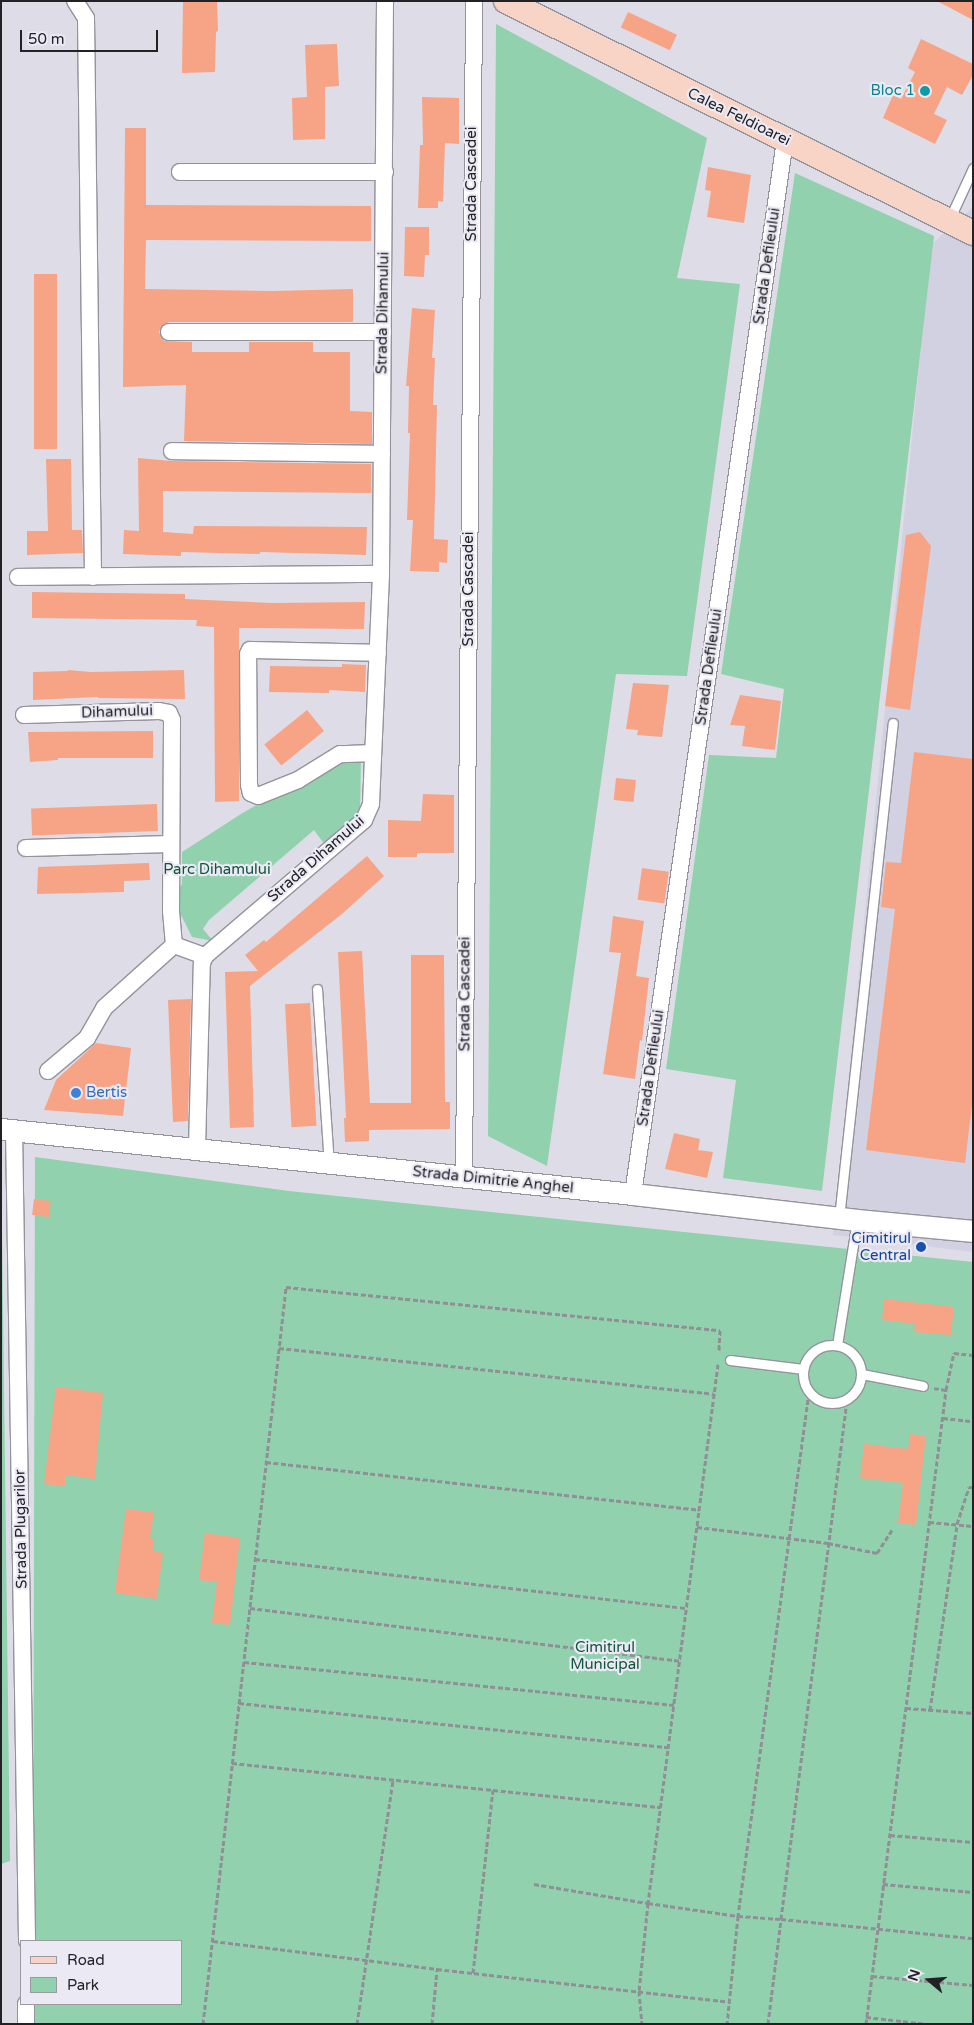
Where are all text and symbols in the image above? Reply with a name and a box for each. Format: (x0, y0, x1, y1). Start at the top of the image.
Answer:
scale bar (22, 20, 160, 52)
text: 50 m (28, 30, 65, 48)
place label: Bloc 1 (871, 82, 915, 100)
street label: Calea Feldioarei (684, 84, 794, 150)
marker: Bloc 1 (919, 85, 931, 97)
street label: Strada Cascadei (463, 127, 481, 241)
street label: Strada Defileului (750, 207, 784, 325)
street label: Strada Dihamului (373, 252, 393, 374)
street label: Strada Cascadei (460, 532, 478, 646)
street label: Strada Defileului (692, 608, 726, 726)
street label: Dihamului (81, 702, 153, 722)
street label: Strada Dihamului (264, 812, 368, 906)
park label: Parc Dihamului (163, 861, 271, 879)
street label: Strada Cascadei (456, 937, 474, 1051)
street label: Strada Defileului (634, 1009, 668, 1127)
place label: Bertis (86, 1084, 127, 1102)
marker: Bertis (70, 1087, 82, 1099)
street label: Strada Dimitrie Anghel (412, 1163, 574, 1197)
place label: Cimitirul Central (851, 1229, 911, 1264)
marker: Cimitirul Central (915, 1241, 927, 1253)
street label: Strada Plugarilor (11, 1469, 31, 1589)
park label: Cimitirul Municipal (570, 1638, 640, 1673)
legend (20, 1940, 182, 2005)
text: Road (67, 1951, 105, 1969)
north arrow (904, 1955, 954, 2005)
text: N (904, 1967, 924, 1983)
text: Park (67, 1976, 99, 1994)

